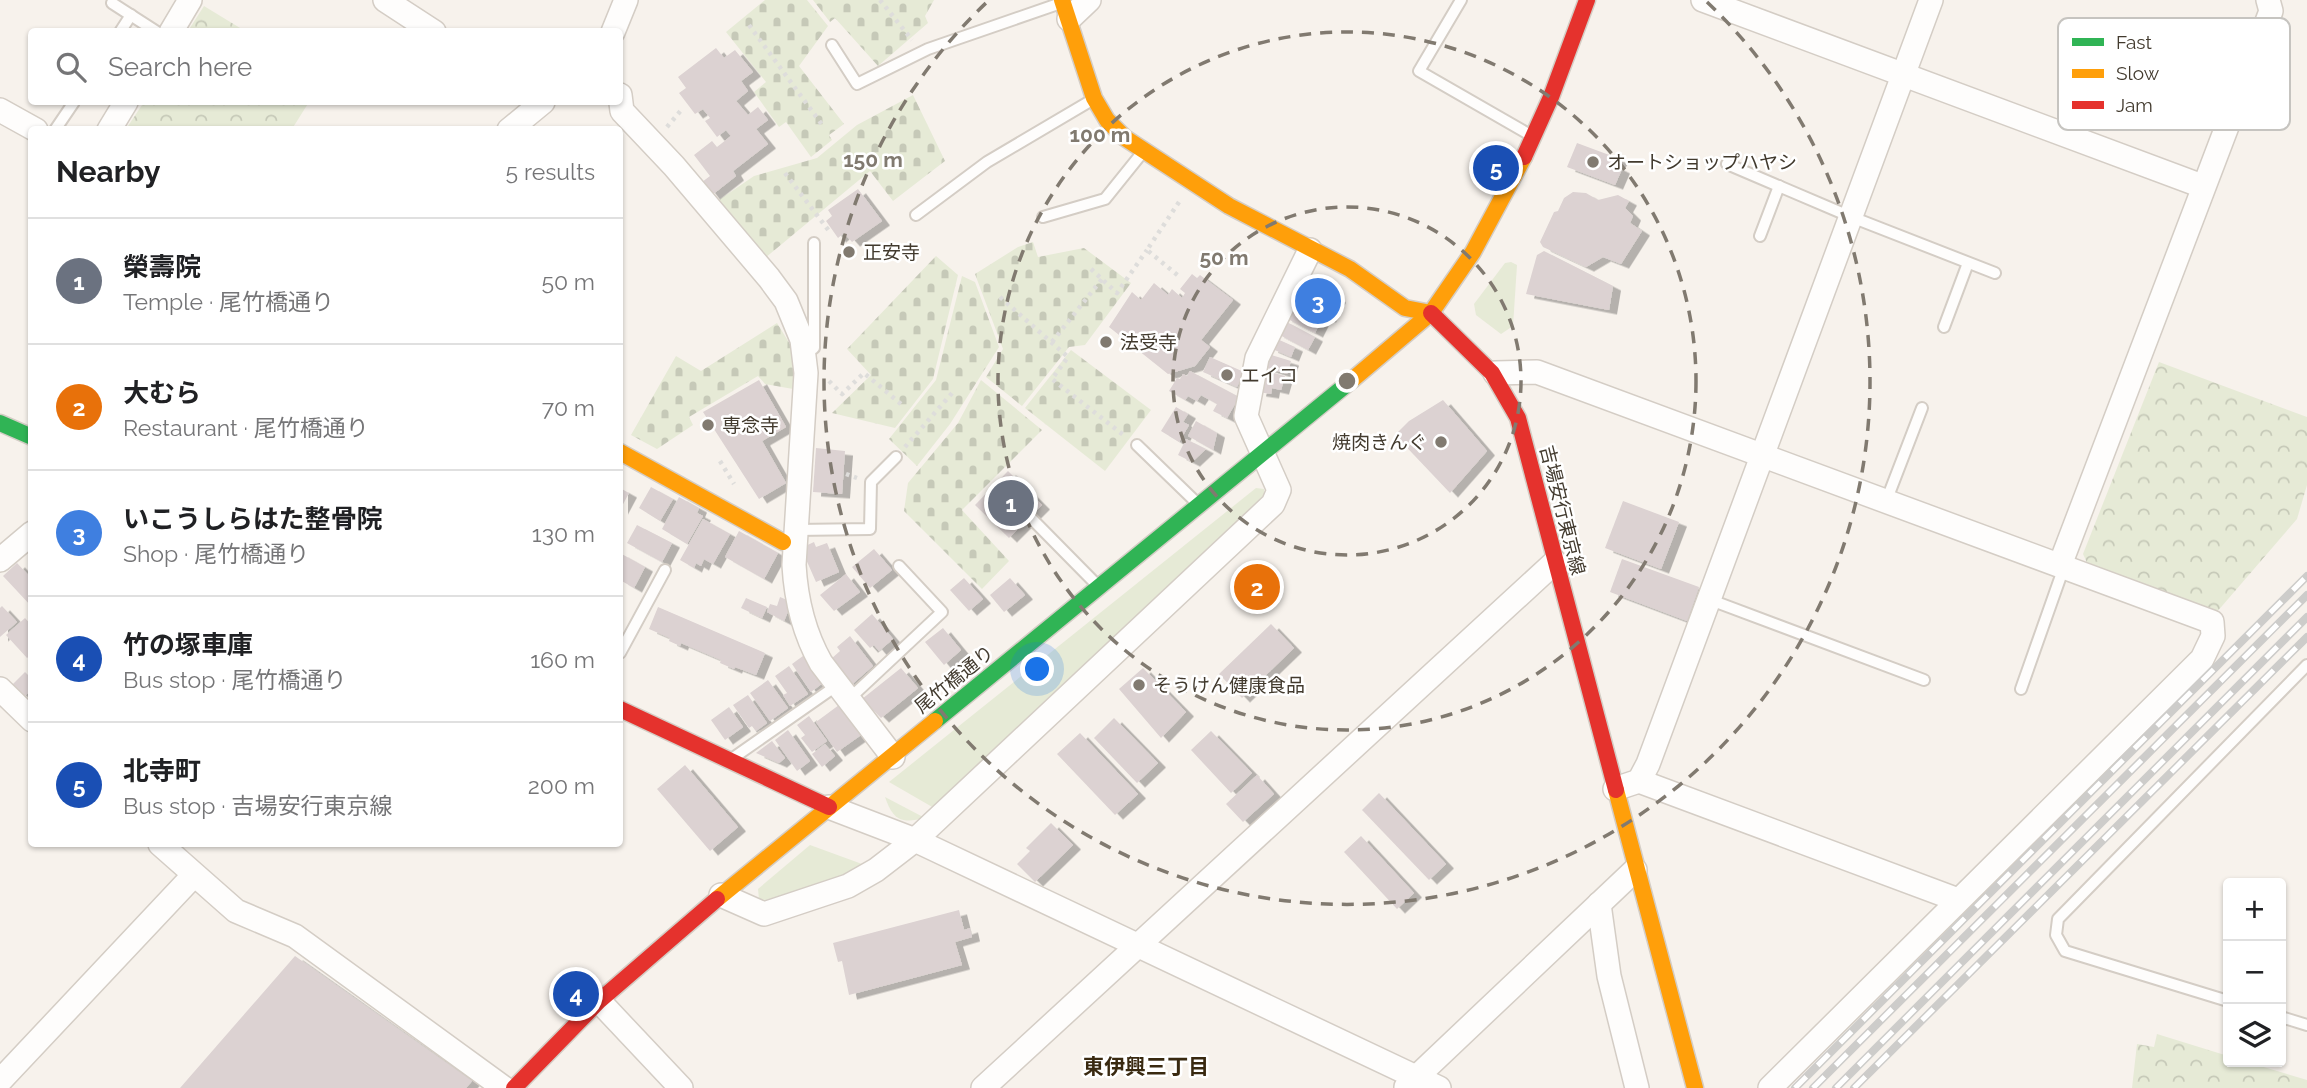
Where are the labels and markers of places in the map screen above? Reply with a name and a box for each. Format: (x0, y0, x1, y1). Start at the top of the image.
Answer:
pin: 5 (1473, 142, 1519, 194)
place label: オートショップハヤシ (1607, 151, 1797, 173)
marker: オートショップハヤシ (1585, 154, 1601, 170)
place label: 正安寺 (863, 241, 920, 263)
marker: 正安寺 (841, 244, 857, 260)
pin: 3 (1295, 275, 1341, 327)
place label: 法受寺 (1120, 331, 1177, 353)
marker: 法受寺 (1098, 334, 1114, 350)
place label: エイコ (1241, 364, 1298, 386)
marker: エイコ (1219, 367, 1235, 383)
centre of rings (1335, 369, 1359, 393)
place label: 専念寺 (722, 414, 779, 436)
marker: 専念寺 (700, 417, 716, 433)
place label: 焼肉きんぐ (1332, 431, 1427, 453)
marker: 焼肉きんぐ (1433, 434, 1449, 450)
pin: 1 (988, 477, 1034, 529)
pin: 2 (1234, 561, 1280, 613)
place label: そうけん健康食品 (1153, 674, 1305, 696)
marker: そうけん健康食品 (1131, 677, 1147, 693)
pin: 4 (553, 968, 599, 1020)

